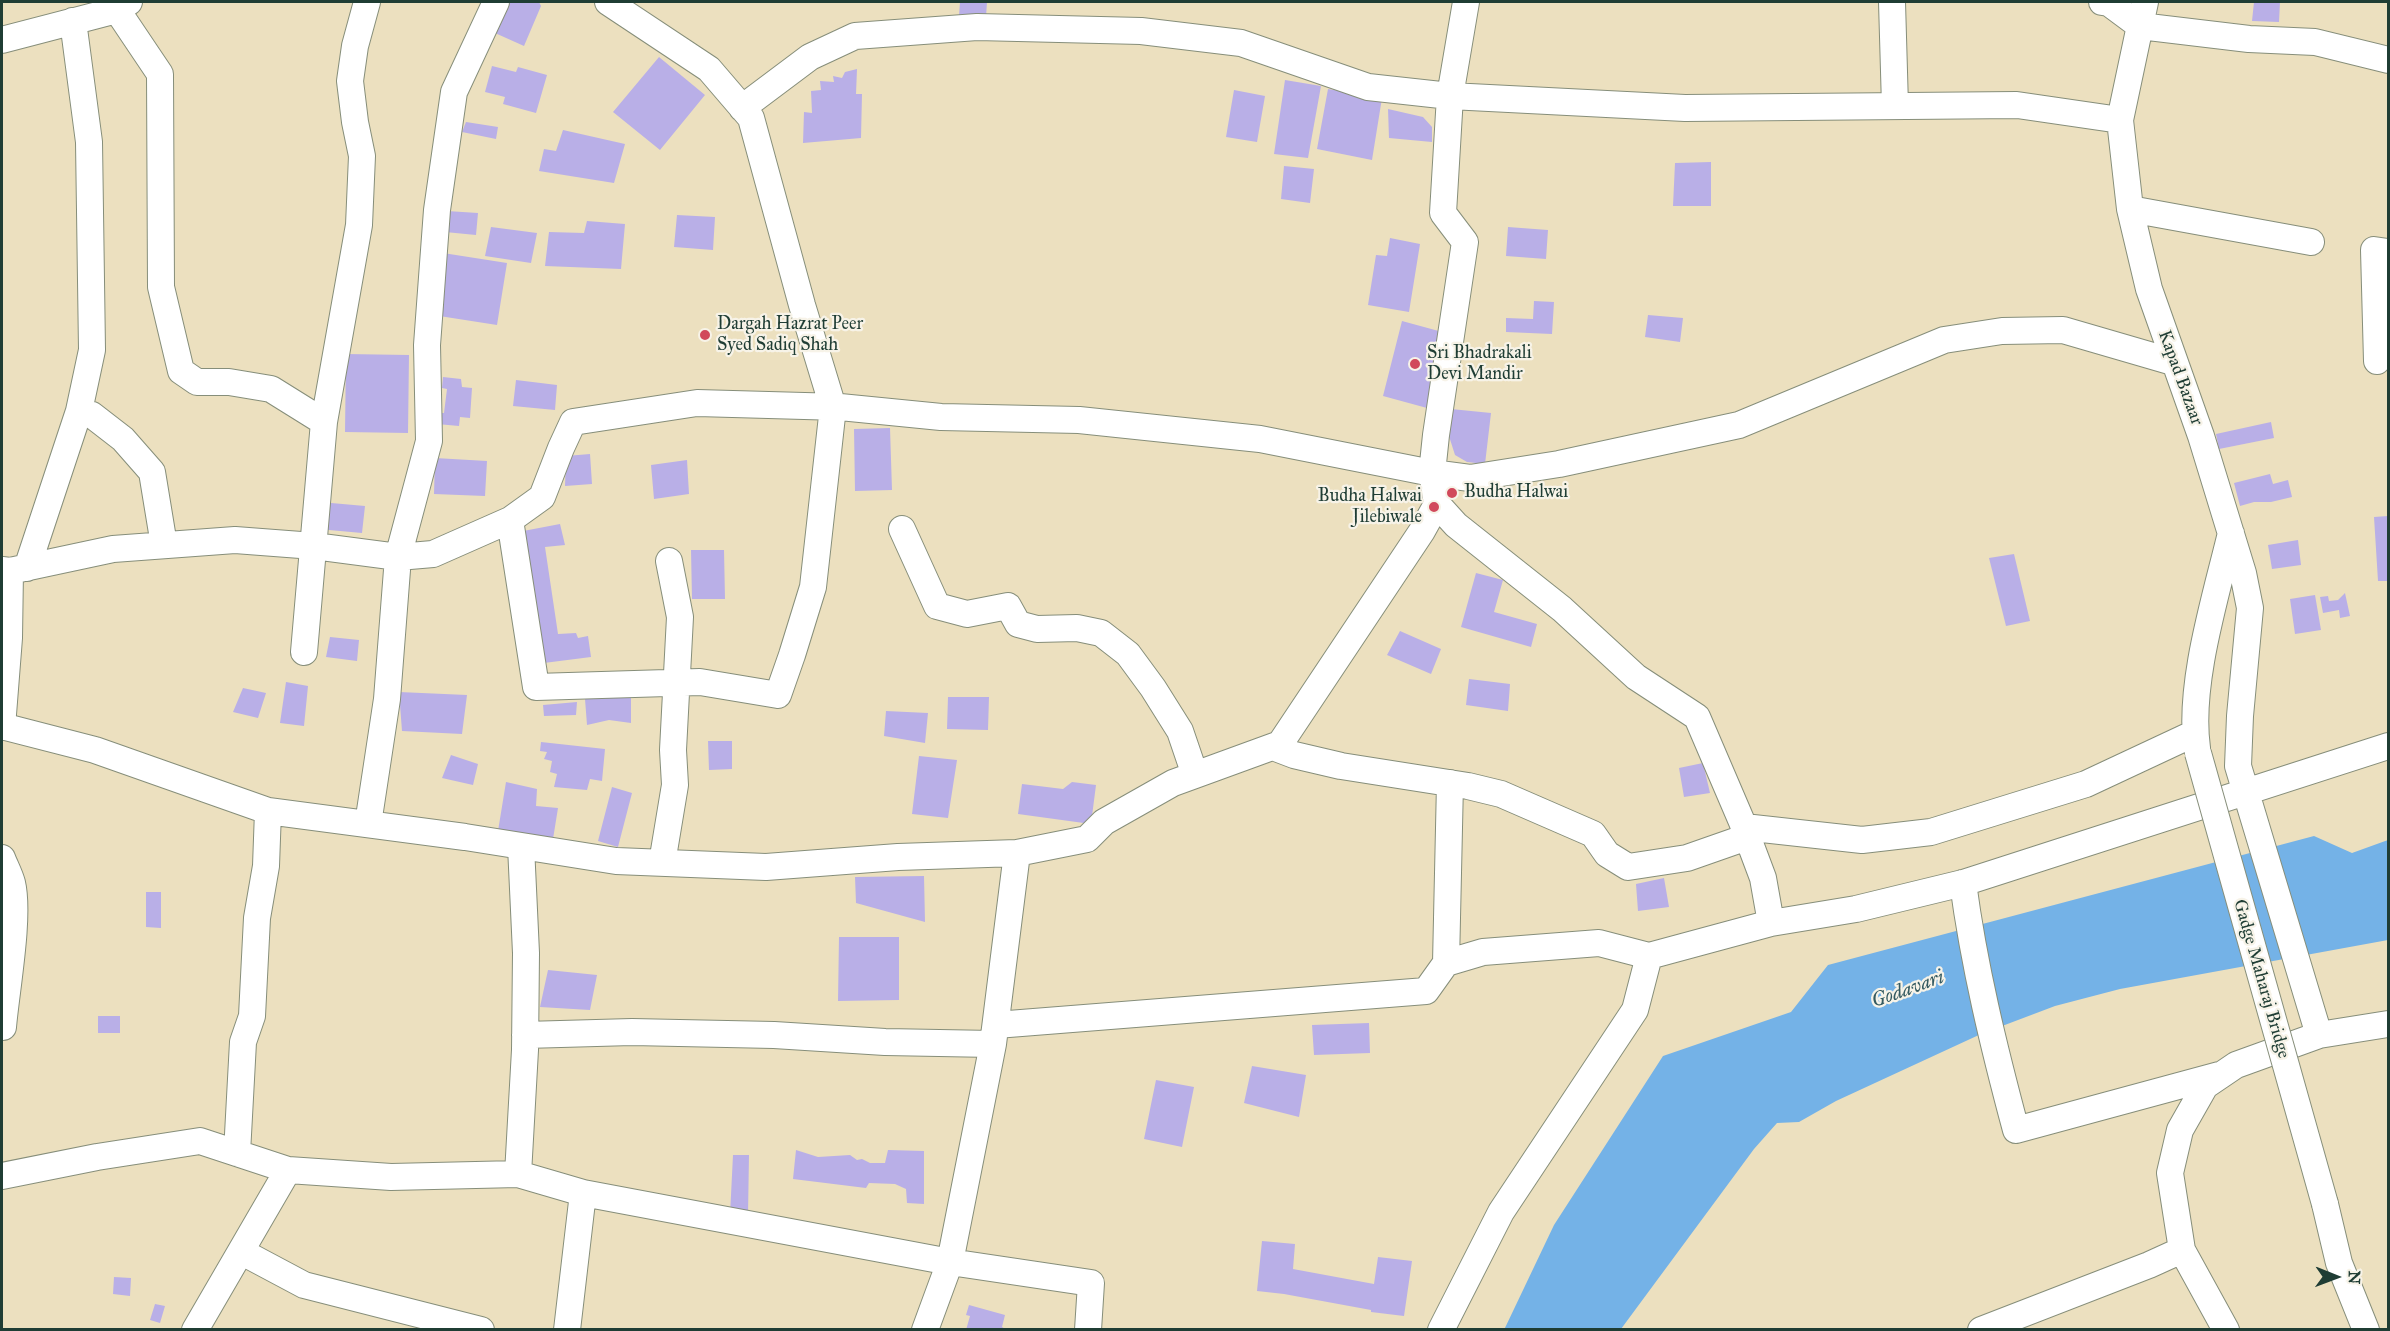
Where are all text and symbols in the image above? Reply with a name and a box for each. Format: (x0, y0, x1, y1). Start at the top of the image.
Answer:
place label: Dargah Hazrat Peer Syed Sadiq Shah (717, 314, 863, 356)
street label: Kapad Bazaar (2153, 327, 2207, 429)
marker: Dargah Hazrat Peer Syed Sadiq Shah (698, 328, 712, 342)
place label: Sri Bhadrakali Devi Mandir (1427, 343, 1532, 386)
marker: Sri Bhadrakali Devi Mandir (1408, 357, 1422, 371)
place label: Budha Halwai (1464, 482, 1568, 504)
place label: Budha Halwai Jilebiwale (1318, 486, 1422, 528)
marker: Budha Halwai (1445, 486, 1459, 500)
marker: Budha Halwai Jilebiwale (1427, 500, 1441, 514)
street label: Gadge Maharaj Bridge (2228, 897, 2294, 1061)
water label: Godavari (1868, 966, 1948, 1014)
north arrow (2306, 1247, 2366, 1307)
text: N (2345, 1270, 2364, 1284)

